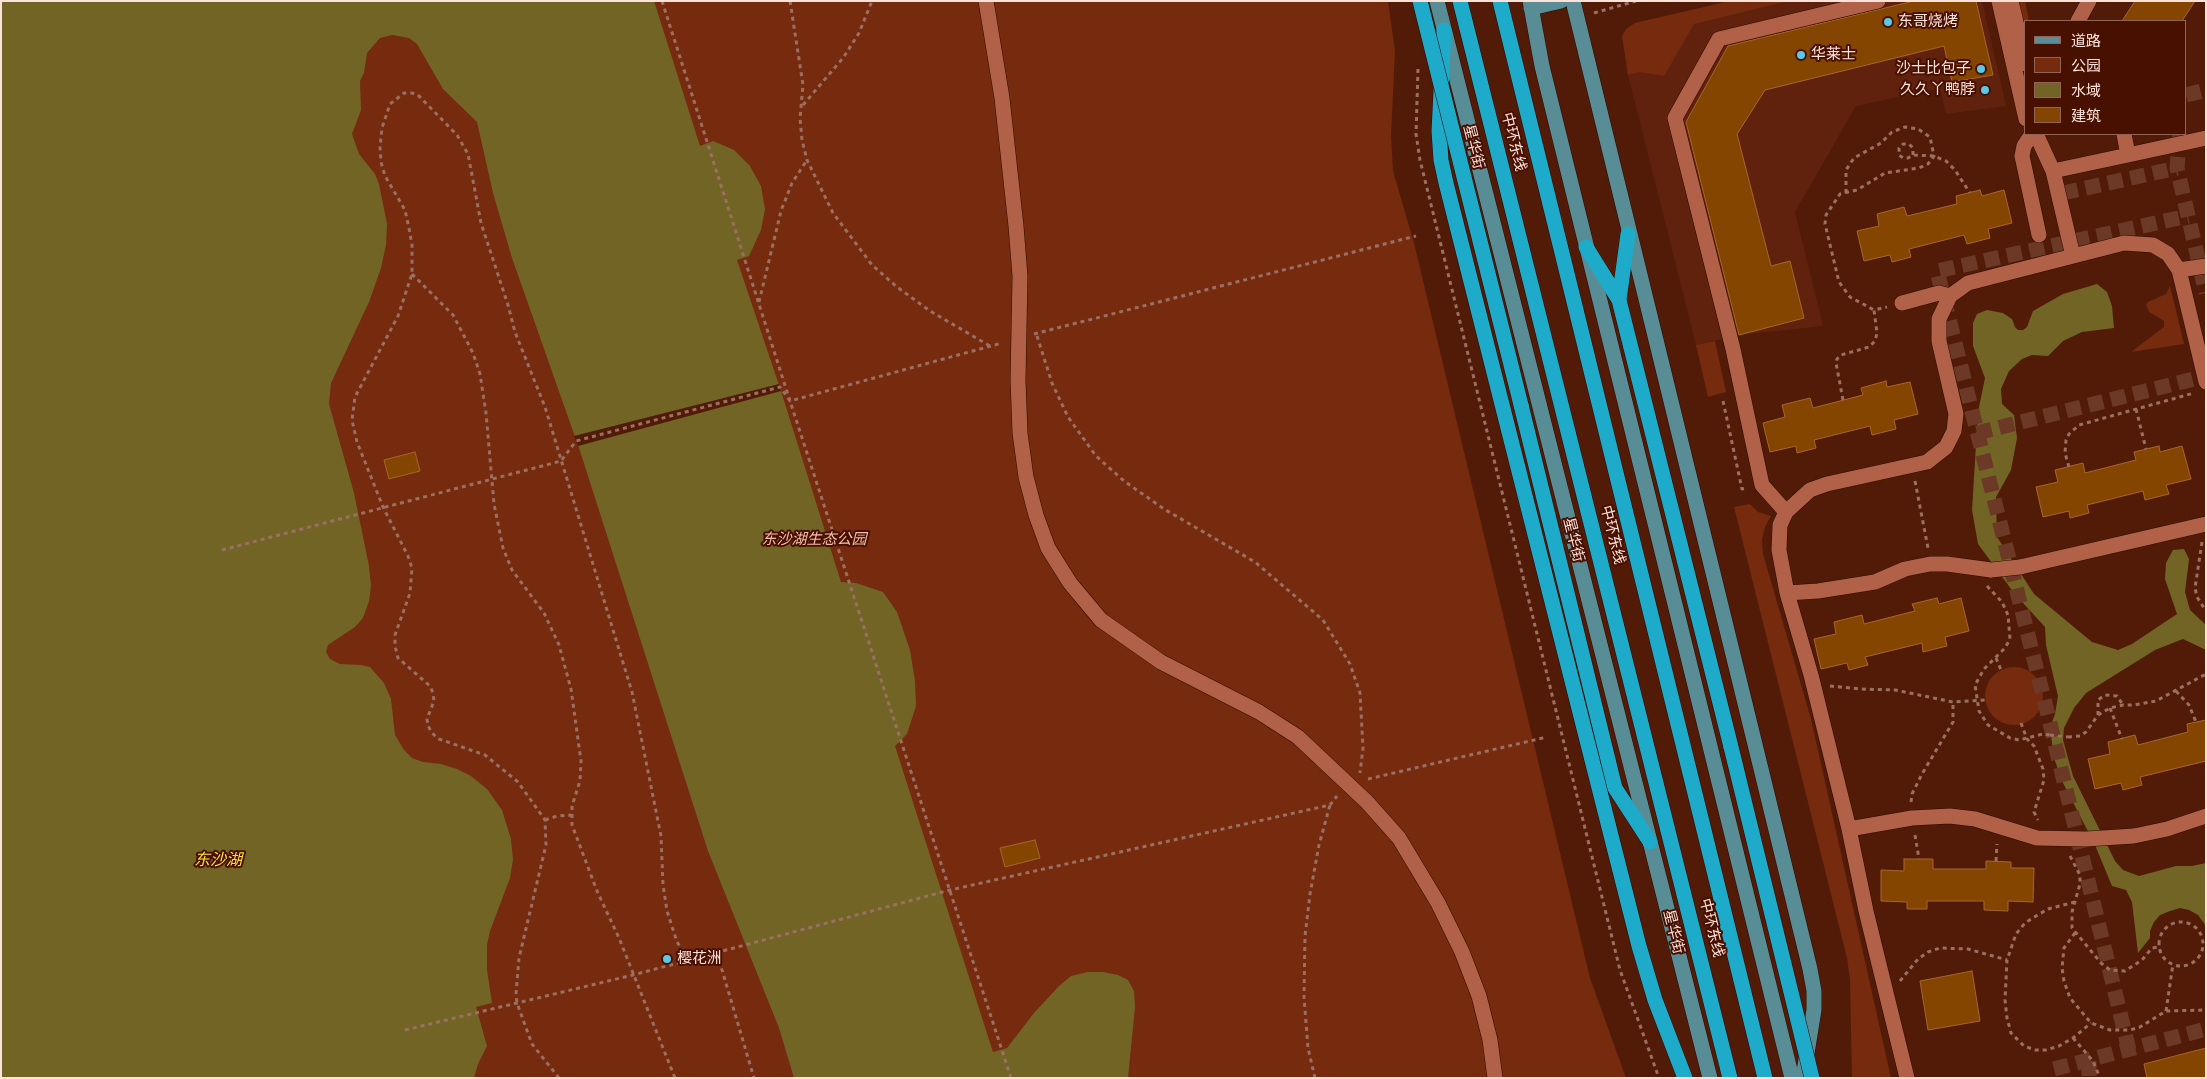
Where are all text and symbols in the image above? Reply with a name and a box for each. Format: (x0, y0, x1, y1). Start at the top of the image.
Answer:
place label: 东哥烧烤 (1898, 13, 1958, 31)
marker: 东哥烧烤 (1882, 16, 1894, 28)
legend (2024, 20, 2187, 135)
text: 道路 (2071, 30, 2101, 51)
place label: 华莱士 (1811, 46, 1856, 64)
marker: 华莱士 (1795, 49, 1807, 61)
text: 公园 (2071, 55, 2101, 76)
place label: 沙士比包子 (1896, 60, 1971, 78)
marker: 沙士比包子 (1975, 63, 1987, 75)
text: 水域 (2071, 80, 2101, 101)
place label: 久久丫鸭脖 (1900, 81, 1975, 99)
marker: 久久丫鸭脖 (1979, 84, 1991, 96)
text: 建筑 (2071, 105, 2101, 126)
street label: 中环东线 (1497, 111, 1529, 173)
street label: 星华街 (1459, 123, 1487, 171)
street label: 中环东线 (1596, 504, 1628, 566)
street label: 星华街 (1559, 516, 1587, 564)
park label: 东沙湖生态公园 (762, 531, 866, 549)
water label: 东沙湖 (194, 851, 242, 871)
street label: 中环东线 (1695, 897, 1727, 959)
street label: 星华街 (1659, 908, 1687, 956)
place label: 樱花洲 (677, 950, 722, 968)
marker: 樱花洲 (661, 953, 673, 965)

